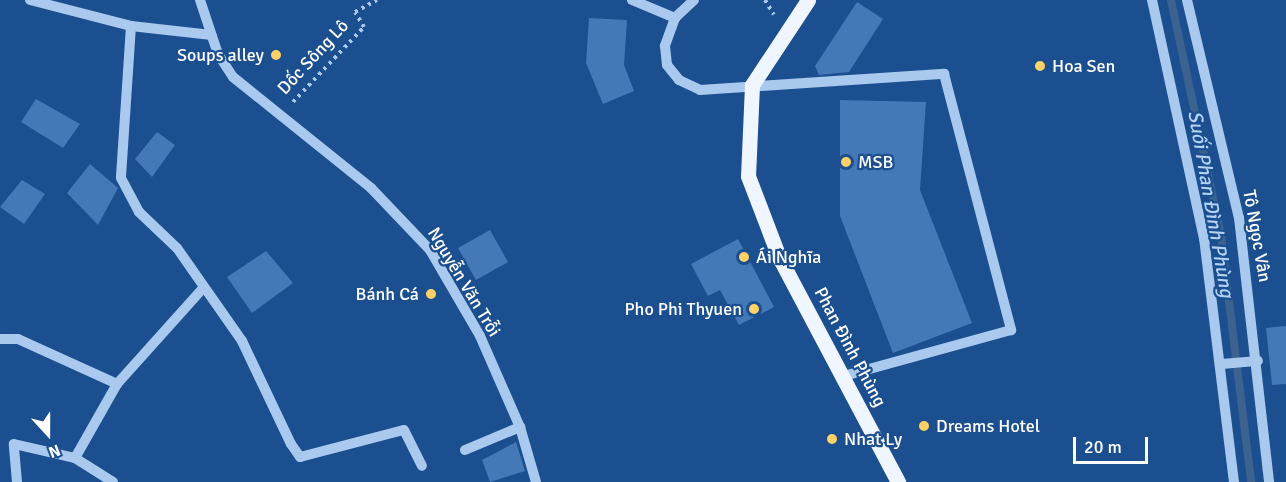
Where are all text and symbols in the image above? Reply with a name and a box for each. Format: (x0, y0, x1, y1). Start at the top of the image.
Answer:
street label: Dốc Sông Lô (273, 15, 353, 99)
place label: Soups alley (177, 44, 264, 66)
marker: Soups alley (269, 48, 283, 62)
place label: Hoa Sen (1052, 55, 1115, 77)
marker: Hoa Sen (1033, 59, 1047, 73)
water label: Suối Phan Đình Phùng (1183, 109, 1239, 299)
place label: MSB (858, 151, 893, 173)
marker: MSB (839, 155, 853, 169)
street label: Tô Ngọc Vân (1238, 188, 1276, 284)
street label: Nguyễn Văn Trỗi (423, 223, 505, 341)
place label: Ái Nghĩa (756, 246, 821, 268)
marker: Ái Nghĩa (737, 250, 751, 264)
place label: Bánh Cá (356, 283, 419, 305)
street label: Phan Đình Phùng (809, 283, 891, 411)
marker: Bánh Cá (424, 287, 438, 301)
place label: Pho Phi Thyuen (624, 298, 742, 320)
marker: Pho Phi Thyuen (747, 302, 761, 316)
north arrow (18, 404, 78, 464)
place label: Dreams Hotel (936, 415, 1040, 437)
marker: Dreams Hotel (917, 419, 931, 433)
scale bar (1076, 425, 1151, 463)
place label: Nhat Ly (844, 428, 902, 450)
marker: Nhat Ly (825, 432, 839, 446)
text: 20 m (1084, 436, 1122, 458)
text: N (46, 439, 63, 462)

